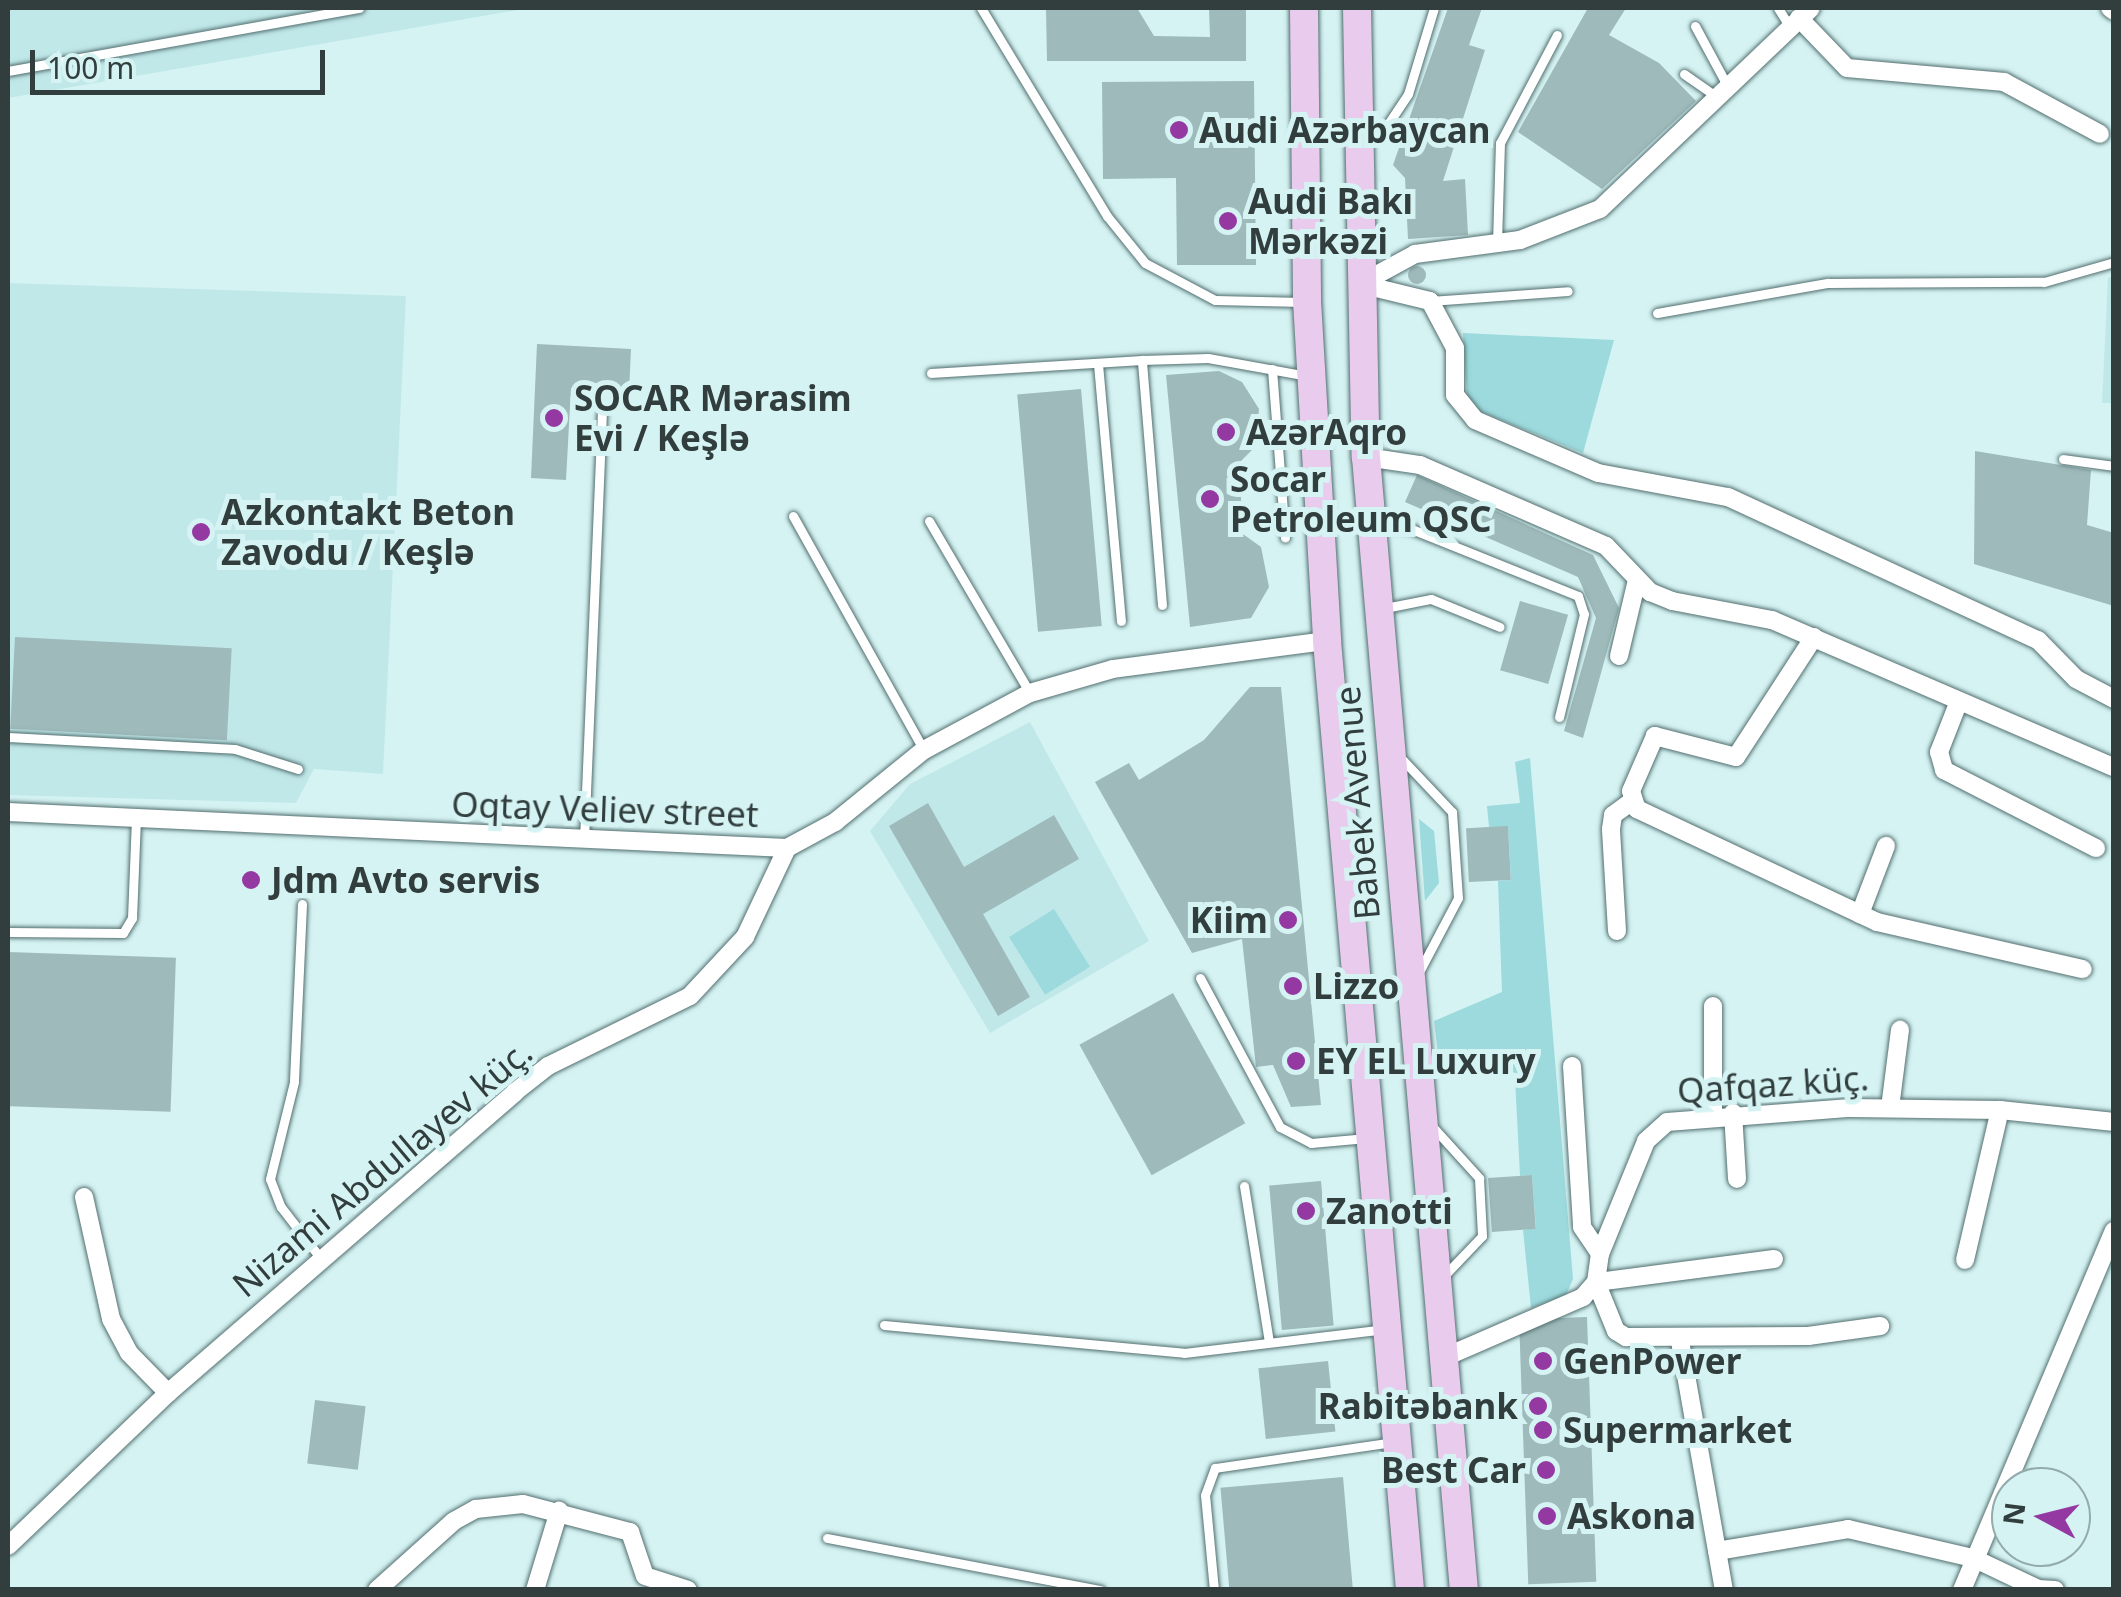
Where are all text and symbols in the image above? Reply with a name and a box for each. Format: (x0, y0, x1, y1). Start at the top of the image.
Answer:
scale bar (35, 30, 330, 92)
text: 100 m (47, 47, 134, 88)
place label: Audi Azərbaycan (1199, 109, 1491, 151)
marker: Audi Azərbaycan (1168, 119, 1190, 141)
place label: Audi Bakı Mərkəzi (1248, 180, 1413, 262)
marker: Audi Bakı Mərkəzi (1217, 210, 1239, 232)
place label: SOCAR Mərasim Evi / Keşlə (574, 377, 852, 459)
marker: SOCAR Mərasim Evi / Keşlə (543, 407, 565, 429)
place label: AzərAqro (1246, 411, 1407, 453)
marker: AzərAqro (1215, 421, 1237, 443)
place label: Socar Petroleum QSC (1230, 458, 1491, 540)
marker: Socar Petroleum QSC (1199, 488, 1221, 510)
place label: Azkontakt Beton Zavodu / Keşlə (221, 491, 515, 573)
marker: Azkontakt Beton Zavodu / Keşlə (190, 521, 212, 543)
street label: Babek Avenue (1326, 684, 1388, 922)
street label: Oqtay Veliev street (451, 783, 759, 835)
place label: Jdm Avto servis (271, 859, 540, 901)
marker: Jdm Avto servis (240, 869, 262, 891)
place label: Kiim (1190, 899, 1268, 941)
marker: Kiim (1277, 909, 1299, 931)
place label: Lizzo (1313, 965, 1399, 1007)
marker: Lizzo (1282, 975, 1304, 997)
street label: Nizami Abdullayev küç. (224, 1031, 540, 1305)
place label: EY EL Luxury (1316, 1040, 1536, 1082)
marker: EY EL Luxury (1285, 1050, 1307, 1072)
street label: Qafqaz küç. (1676, 1056, 1870, 1112)
place label: Zanotti (1326, 1190, 1453, 1232)
marker: Zanotti (1295, 1200, 1317, 1222)
place label: GenPower (1563, 1340, 1741, 1382)
marker: GenPower (1532, 1350, 1554, 1372)
place label: Rabitəbank (1318, 1385, 1518, 1427)
marker: Rabitəbank (1527, 1395, 1549, 1417)
place label: Supermarket (1563, 1409, 1792, 1451)
marker: Supermarket (1532, 1419, 1554, 1441)
place label: Best Car (1381, 1449, 1526, 1491)
marker: Best Car (1535, 1459, 1557, 1481)
north arrow (1991, 1467, 2091, 1567)
place label: Askona (1567, 1495, 1696, 1537)
text: N (1993, 1500, 2033, 1527)
marker: Askona (1536, 1505, 1558, 1527)

